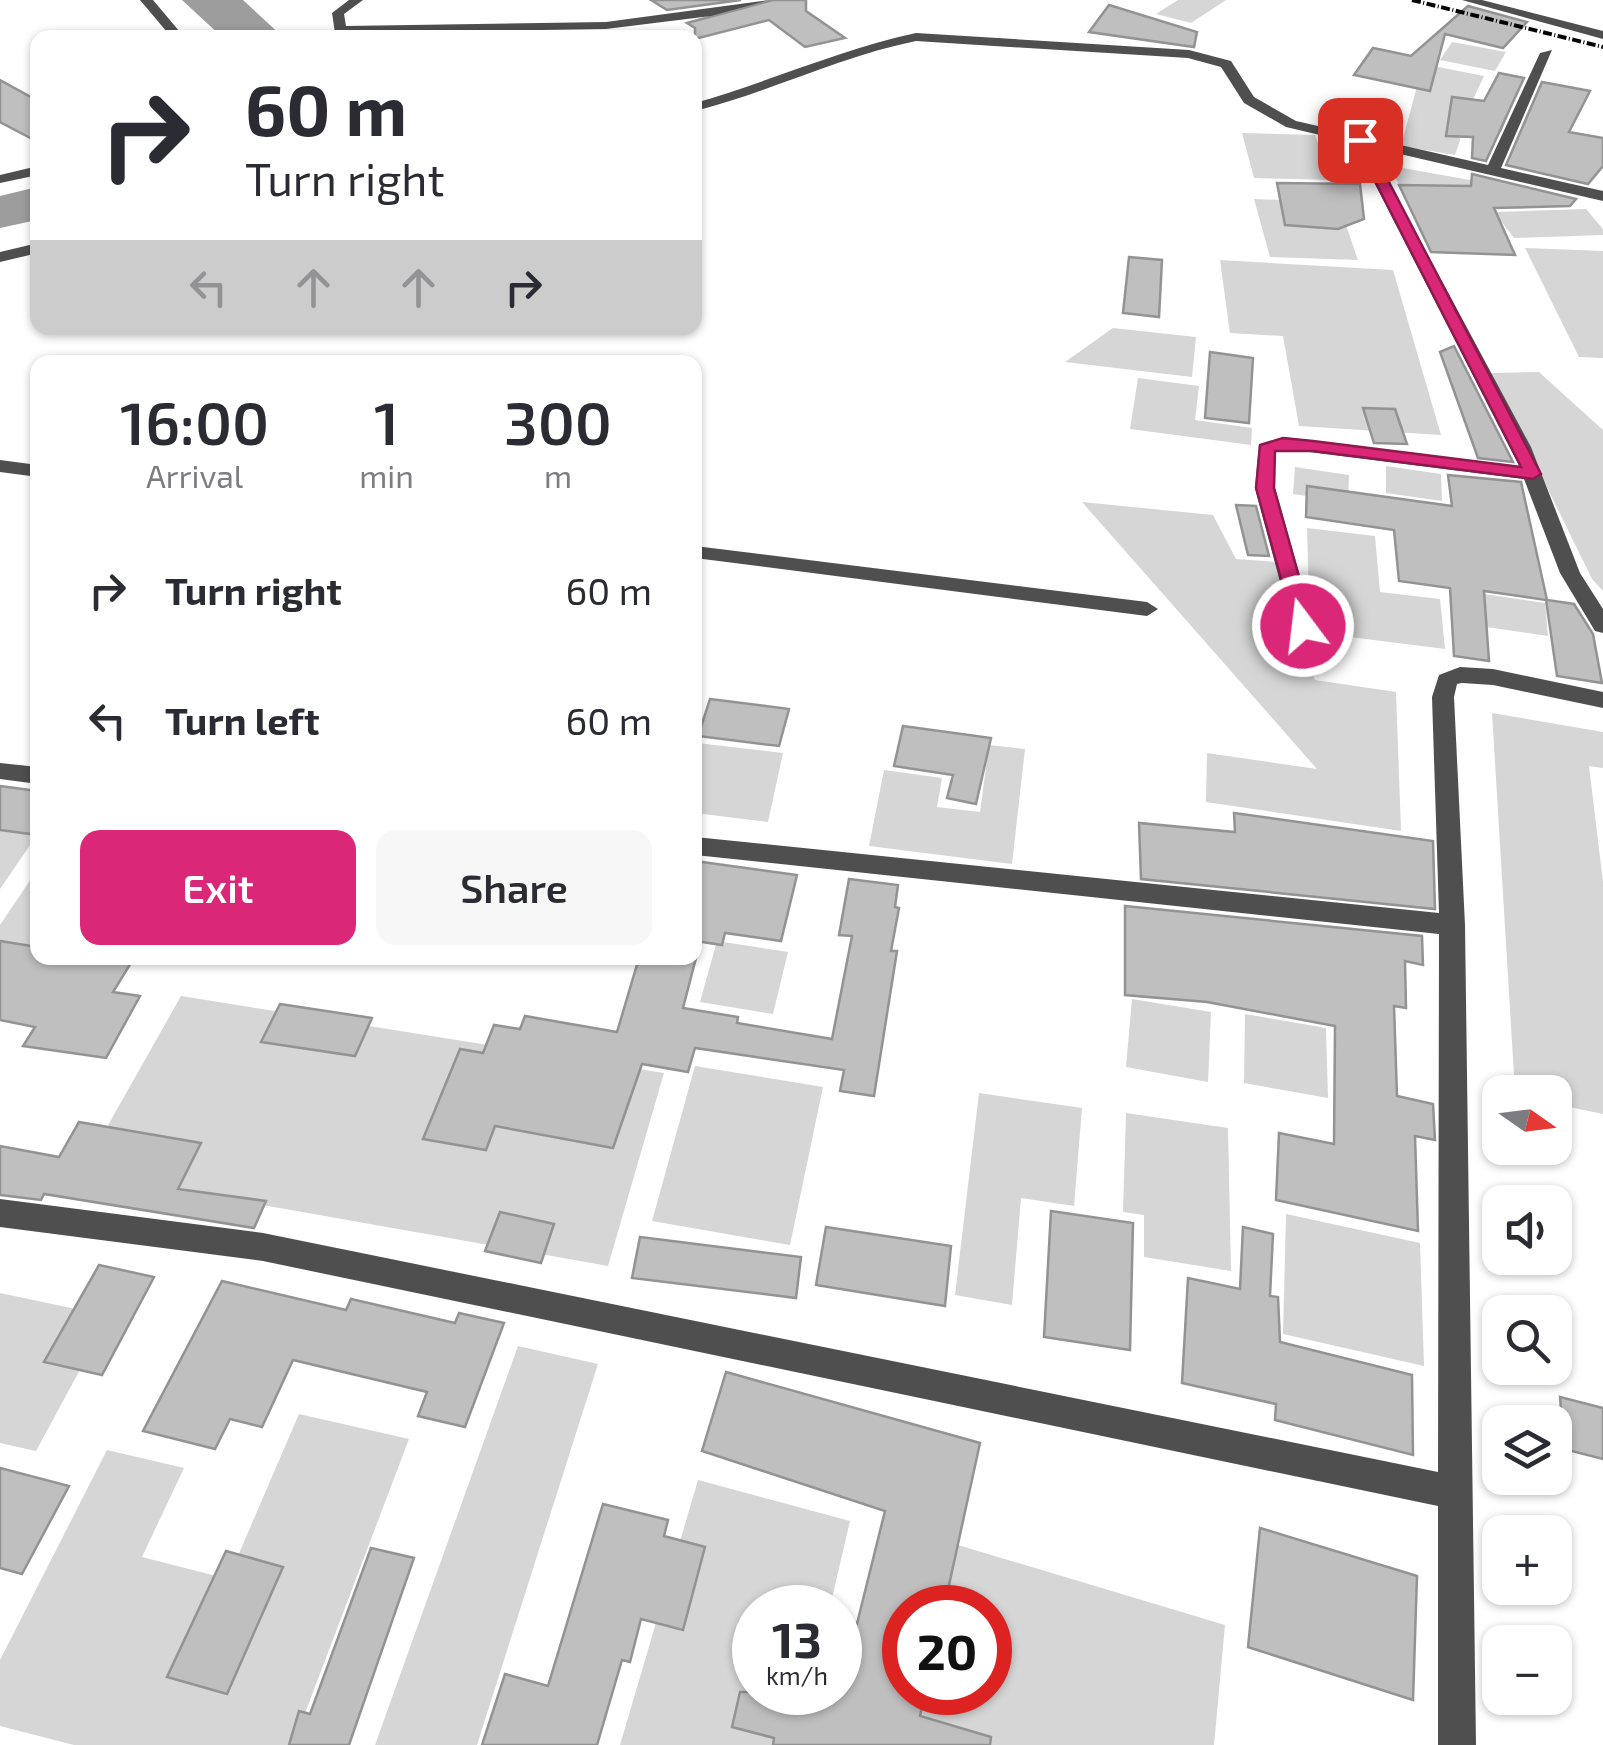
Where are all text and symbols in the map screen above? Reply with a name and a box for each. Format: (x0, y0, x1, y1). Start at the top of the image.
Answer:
text: 60 m (245, 66, 407, 150)
icon: right (80, 70, 210, 200)
pin (1318, 98, 1403, 183)
icon: arrive (1333, 113, 1388, 168)
text: Turn right (245, 151, 445, 205)
icon: left (181, 260, 236, 315)
icon: ahead (286, 260, 341, 315)
icon: ahead (391, 260, 446, 315)
icon: right (496, 260, 551, 315)
text: 16:00 (120, 385, 269, 457)
text: 1 (374, 385, 399, 457)
text: 300 (504, 385, 612, 457)
text: Arrival (146, 456, 243, 494)
text: min (359, 456, 414, 494)
text: m (544, 456, 572, 494)
icon: right (80, 563, 135, 618)
text: Turn right (165, 567, 342, 613)
text: 60 m (566, 567, 652, 613)
position arrow (1251, 574, 1355, 678)
icon: left (80, 693, 135, 748)
text: Turn left (165, 697, 320, 743)
text: 60 m (566, 697, 652, 743)
button: Exit (80, 830, 356, 945)
button: Share (376, 830, 652, 945)
north arrow (1482, 1075, 1572, 1165)
map controls (1482, 1075, 1572, 1715)
button: sound (1482, 1185, 1572, 1275)
button: search (1482, 1295, 1572, 1385)
button: layers (1482, 1405, 1572, 1495)
button: + (1482, 1515, 1572, 1605)
speed limit sign: 20 (882, 1585, 1012, 1715)
text: 13 (772, 1608, 822, 1668)
button: − (1482, 1625, 1572, 1715)
text: km/h (766, 1660, 828, 1690)

